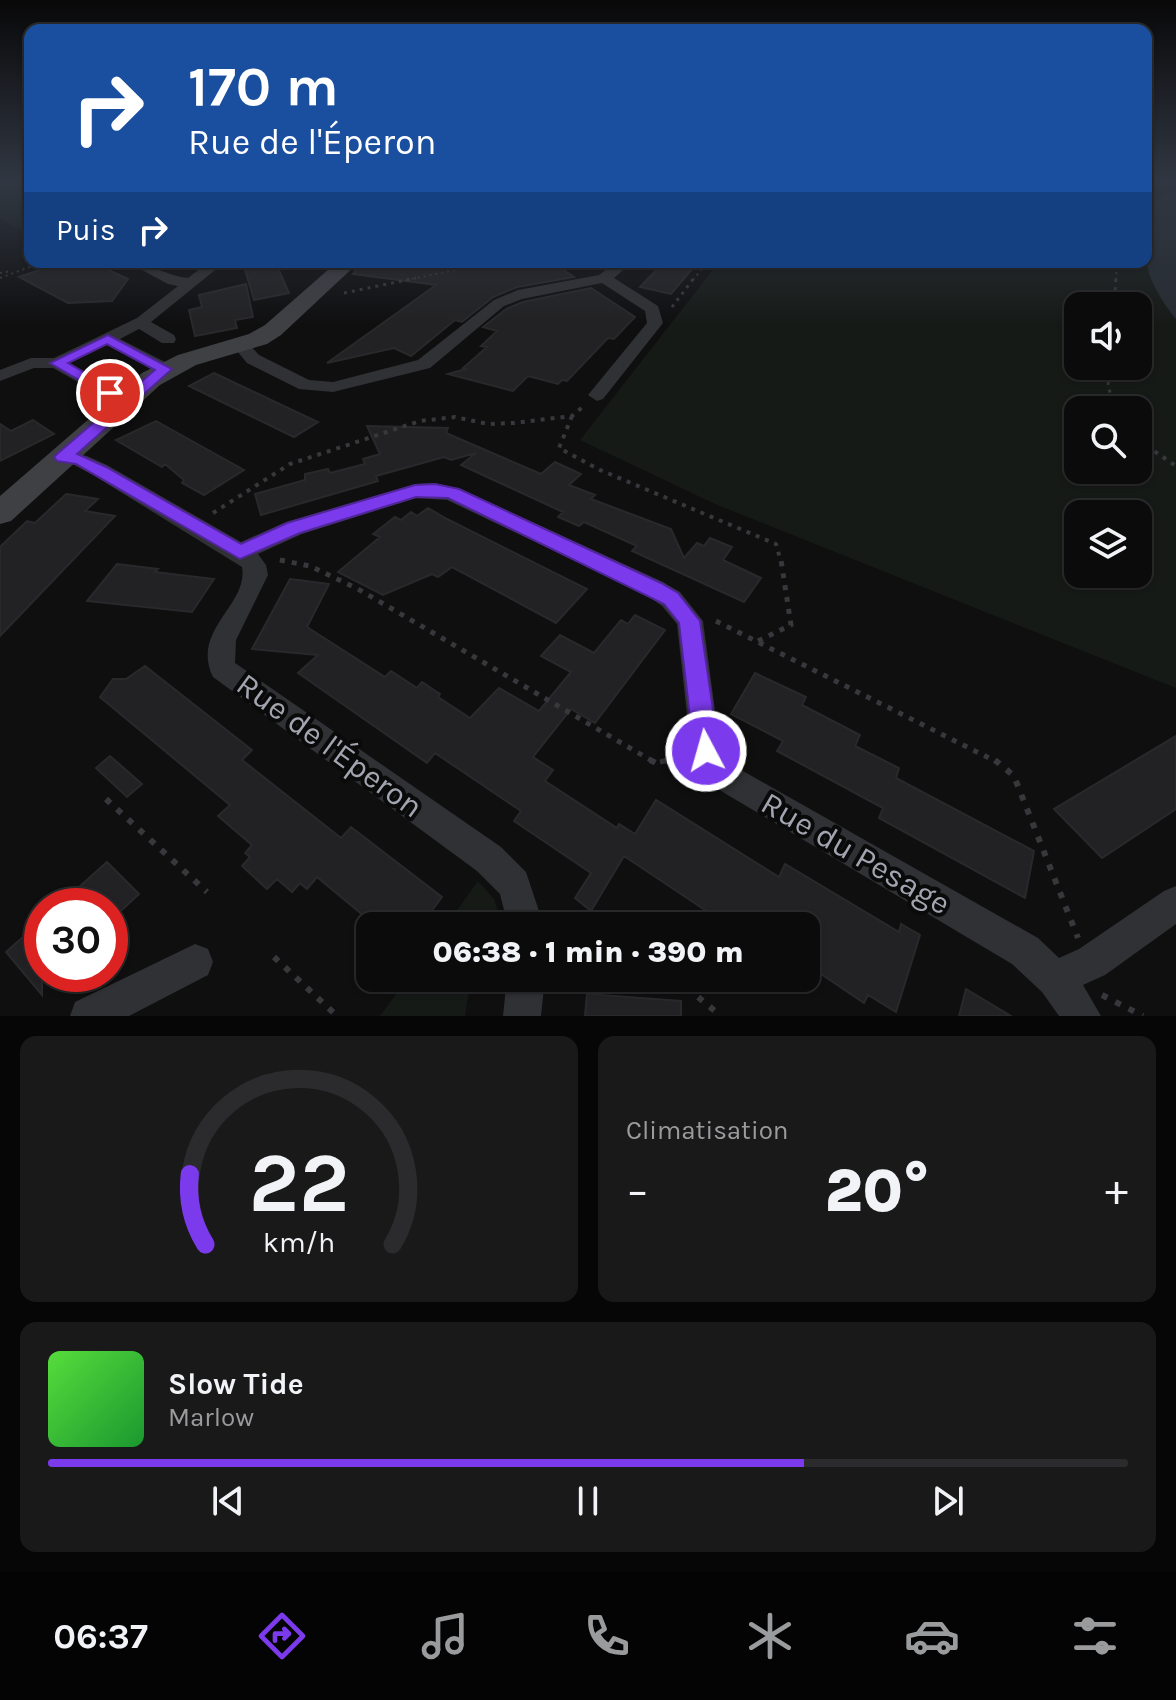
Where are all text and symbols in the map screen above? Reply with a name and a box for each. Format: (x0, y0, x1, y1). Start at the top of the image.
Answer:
text: 170 m (188, 54, 339, 119)
icon: right (56, 56, 160, 160)
text: Rue de l'Éperon (188, 121, 436, 163)
icon: right (131, 208, 175, 252)
text: Puis (56, 212, 115, 248)
map controls (1064, 292, 1152, 588)
button: sound (1064, 292, 1152, 380)
pin (76, 359, 144, 427)
icon: arrive (88, 371, 132, 415)
button: search (1064, 396, 1152, 484)
button: layers (1064, 500, 1152, 588)
street label: Rue de l'Éperon (230, 664, 431, 825)
position arrow (664, 709, 748, 793)
street label: Rue du Pesage (755, 784, 957, 922)
speed limit sign: 30 (24, 888, 128, 992)
text: 06:38 · 1 min · 390 m (432, 934, 744, 970)
text: Climatisation (626, 1115, 789, 1146)
text: 22 (249, 1135, 349, 1232)
text: 20° (825, 1156, 929, 1226)
text: − (626, 1165, 649, 1216)
text: + (1105, 1165, 1128, 1216)
text: km/h (263, 1226, 335, 1259)
text: Slow Tide (168, 1366, 304, 1402)
text: Marlow (168, 1402, 254, 1433)
icon: previous (206, 1479, 250, 1523)
icon: pause (566, 1479, 610, 1523)
icon: next (926, 1479, 970, 1523)
icon: directions (254, 1608, 310, 1664)
icon: music (417, 1608, 473, 1664)
icon: phone (579, 1608, 635, 1664)
icon: climate (742, 1608, 798, 1664)
icon: car (904, 1608, 960, 1664)
icon: filters (1067, 1608, 1123, 1664)
text: 06:37 (53, 1615, 148, 1657)

